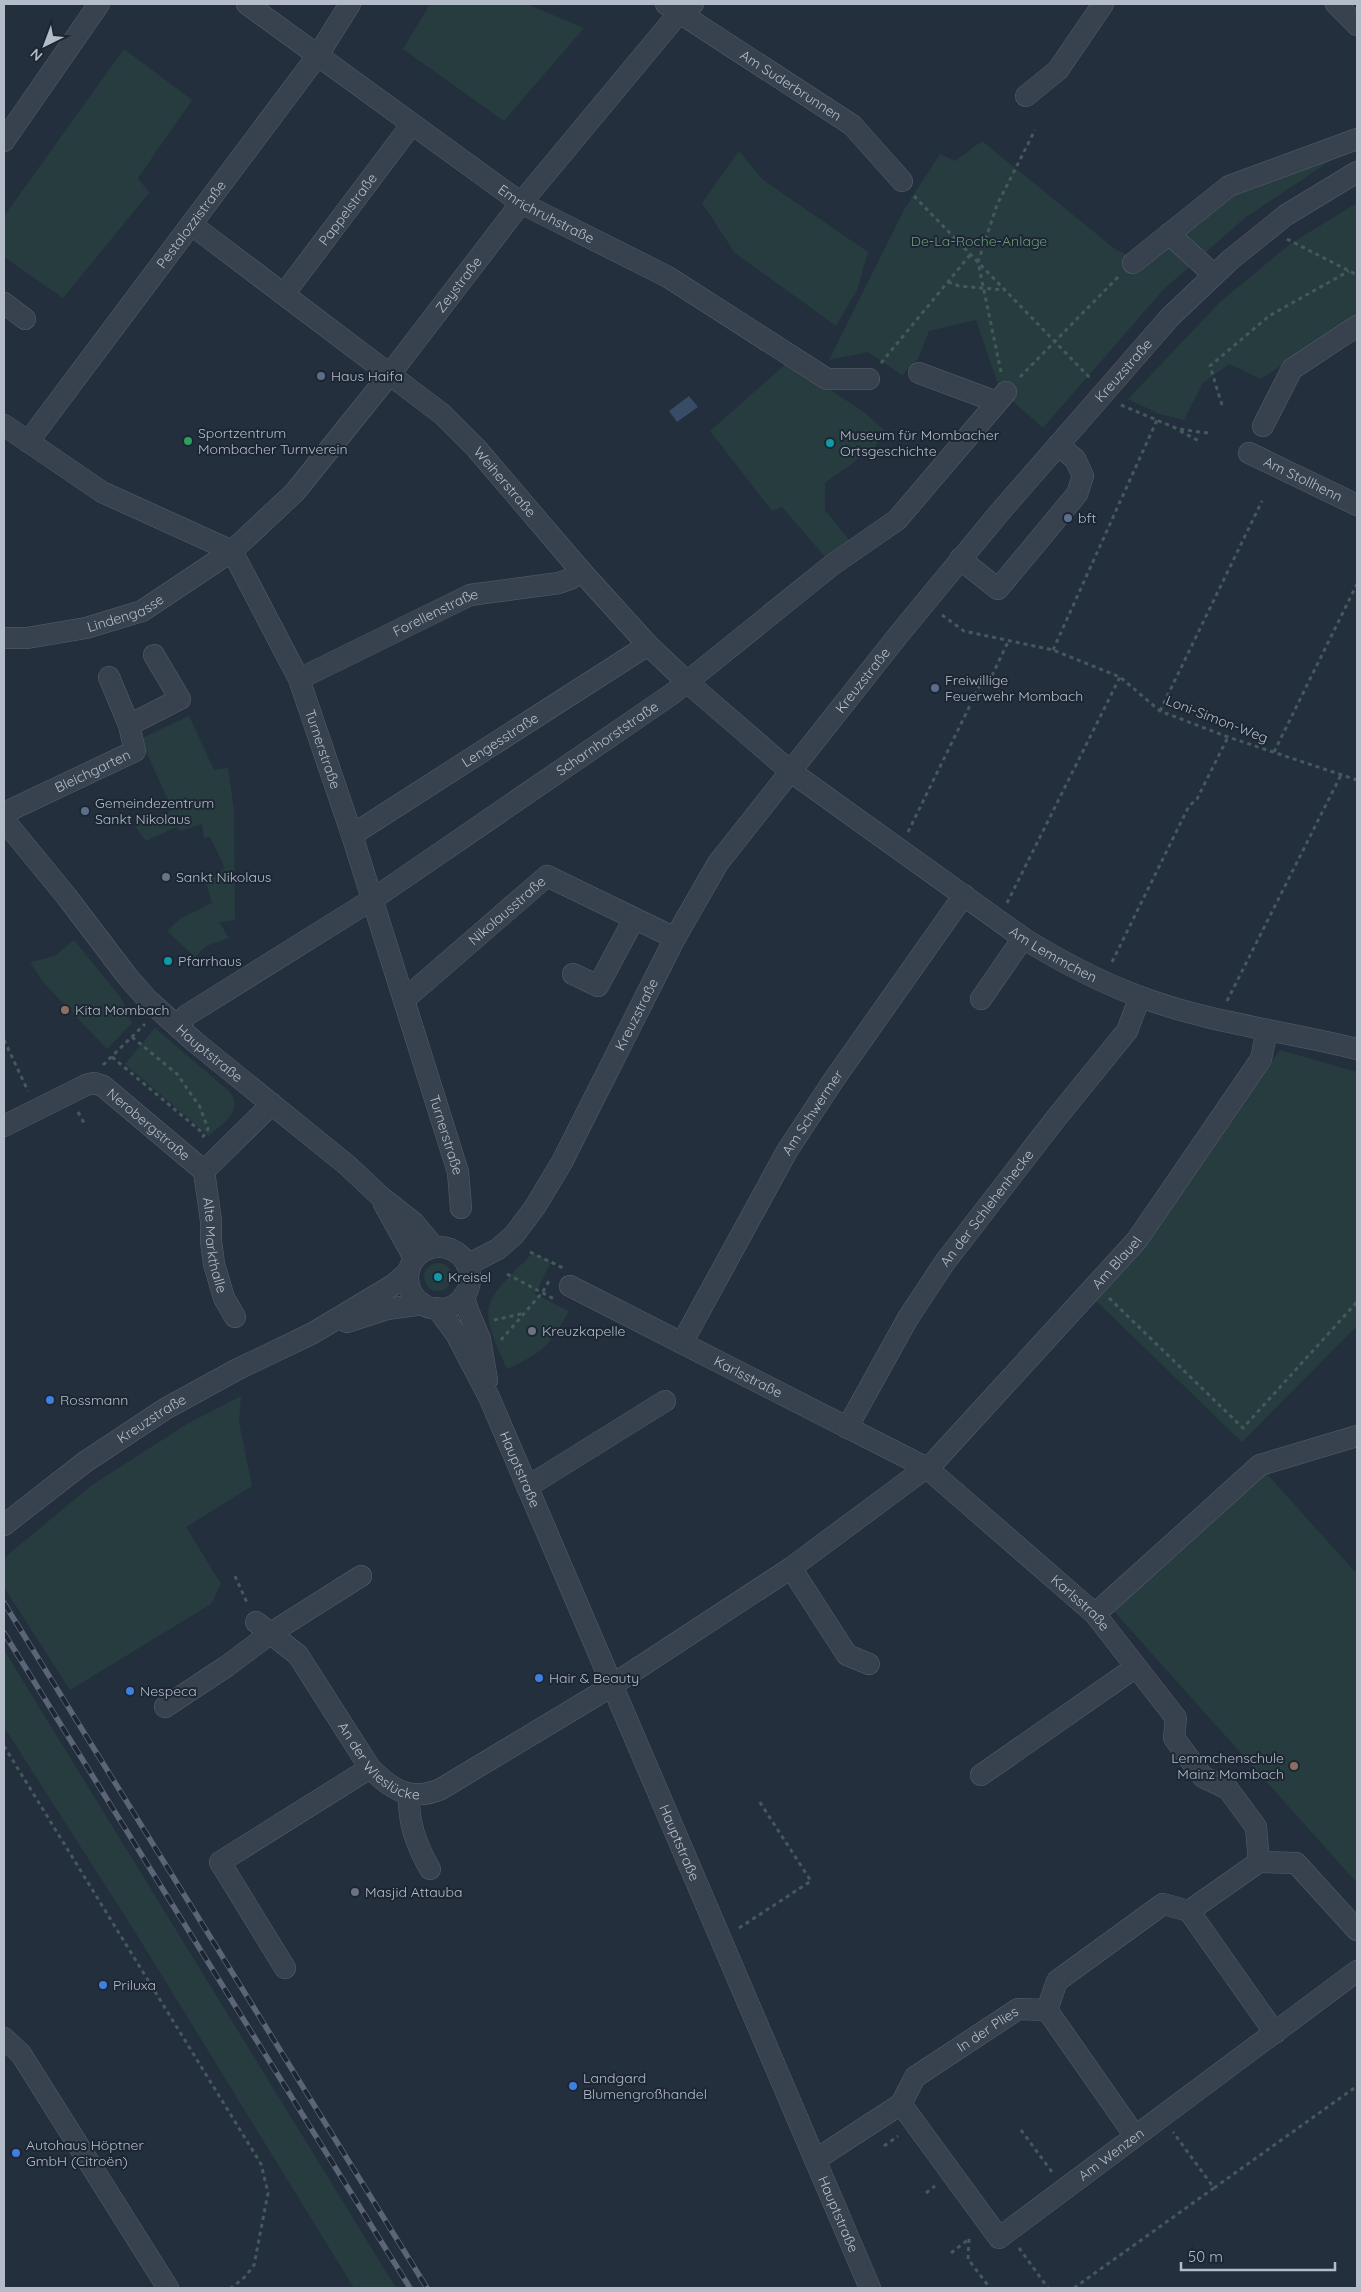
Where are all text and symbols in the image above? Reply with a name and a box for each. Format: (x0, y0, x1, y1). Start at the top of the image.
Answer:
north arrow (20, 20, 70, 70)
text: N (26, 45, 46, 65)
street label: Am Suderbrunnen (737, 46, 845, 125)
street label: Pappelstraße (315, 169, 381, 249)
street label: Pestalozzistraße (152, 177, 230, 272)
street label: Emrichruhstraße (495, 180, 597, 247)
park label: De-La-Roche-Anlage (911, 232, 1047, 250)
street label: Zeystraße (431, 253, 486, 316)
street label: Kreuzstraße (1091, 335, 1156, 406)
place label: Haus Haifa (331, 367, 403, 385)
marker: Haus Haifa (315, 370, 327, 382)
place label: Sportzentrum Mombacher Turnverein (198, 424, 348, 458)
place label: Museum für Mombacher Ortsgeschichte (840, 426, 1000, 460)
marker: Sportzentrum Mombacher Turnverein (182, 435, 194, 447)
marker: Museum für Mombacher Ortsgeschichte (824, 437, 836, 449)
street label: Weiherstraße (470, 443, 540, 521)
street label: Am Stollhenn (1261, 452, 1345, 506)
place label: bft (1078, 509, 1097, 527)
marker: bft (1062, 512, 1074, 524)
street label: Forellenstraße (390, 585, 479, 641)
street label: Lindengasse (85, 590, 167, 636)
street label: Kreuzstraße (831, 644, 894, 717)
place label: Freiwillige Feuerwehr Mombach (945, 671, 1083, 705)
marker: Freiwillige Feuerwehr Mombach (929, 682, 941, 694)
street label: Loni-Simon-Weg (1163, 691, 1271, 747)
street label: Scharnhorststraße (553, 697, 662, 780)
street label: Turnerstraße (301, 707, 345, 791)
street label: Lengesstraße (458, 709, 542, 771)
street label: Bleichgarten (52, 745, 133, 797)
place label: Gemeindezentrum Sankt Nikolaus (95, 794, 214, 828)
marker: Gemeindezentrum Sankt Nikolaus (79, 805, 91, 817)
place label: Sankt Nikolaus (176, 868, 271, 886)
marker: Sankt Nikolaus (160, 871, 172, 883)
street label: Nikolausstraße (465, 872, 549, 949)
street label: Am Lemmchen (1006, 922, 1100, 986)
place label: Pfarrhaus (178, 952, 242, 970)
marker: Pfarrhaus (162, 955, 174, 967)
street label: Kreuzstraße (611, 975, 662, 1053)
place label: Kita Mombach (75, 1001, 169, 1019)
marker: Kita Mombach (59, 1004, 71, 1016)
street label: Hauptstraße (172, 1020, 247, 1086)
street label: Am Schwermer (778, 1066, 847, 1159)
street label: Nerobergstraße (103, 1084, 194, 1165)
street label: Turnerstraße (425, 1093, 467, 1177)
street label: An der Schlehenhecke (936, 1146, 1037, 1270)
street label: Alte Markthalle (199, 1196, 231, 1295)
street label: Am Blauel (1088, 1233, 1146, 1293)
place label: Kreisel (448, 1268, 491, 1286)
marker: Kreisel (432, 1271, 444, 1283)
place label: Kreuzkapelle (542, 1322, 626, 1340)
marker: Kreuzkapelle (526, 1325, 538, 1337)
street label: Karlsstraße (711, 1352, 786, 1402)
street label: Kreuzstraße (113, 1390, 189, 1447)
place label: Rossmann (60, 1391, 128, 1409)
marker: Rossmann (44, 1394, 56, 1406)
street label: Hauptstraße (496, 1428, 544, 1510)
street label: Karlsstraße (1047, 1571, 1114, 1635)
place label: Hair & Beauty (549, 1669, 639, 1687)
marker: Hair & Beauty (533, 1672, 545, 1684)
place label: Nespeca (140, 1682, 197, 1700)
marker: Nespeca (124, 1685, 136, 1697)
street label: An der Wieslücke (334, 1718, 420, 1803)
place label: Lemmchenschule Mainz Mombach (1171, 1749, 1284, 1783)
marker: Lemmchenschule Mainz Mombach (1288, 1760, 1300, 1772)
street label: Hauptstraße (655, 1802, 704, 1884)
place label: Masjid Attauba (365, 1883, 462, 1901)
marker: Masjid Attauba (349, 1886, 361, 1898)
place label: Priluxa (113, 1976, 156, 1994)
marker: Priluxa (97, 1979, 109, 1991)
street label: In der Plies (953, 2002, 1022, 2056)
place label: Landgard Blumengroßhandel (583, 2069, 707, 2103)
marker: Landgard Blumengroßhandel (567, 2080, 579, 2092)
street label: Am Wenzen (1075, 2124, 1148, 2185)
place label: Autohaus Höptner GmbH (Citroën) (26, 2136, 144, 2170)
marker: Autohaus Höptner GmbH (Citroën) (10, 2147, 22, 2159)
street label: Hauptstraße (814, 2173, 863, 2255)
scale bar (1181, 2240, 1335, 2272)
text: 50 m (1188, 2247, 1223, 2266)

